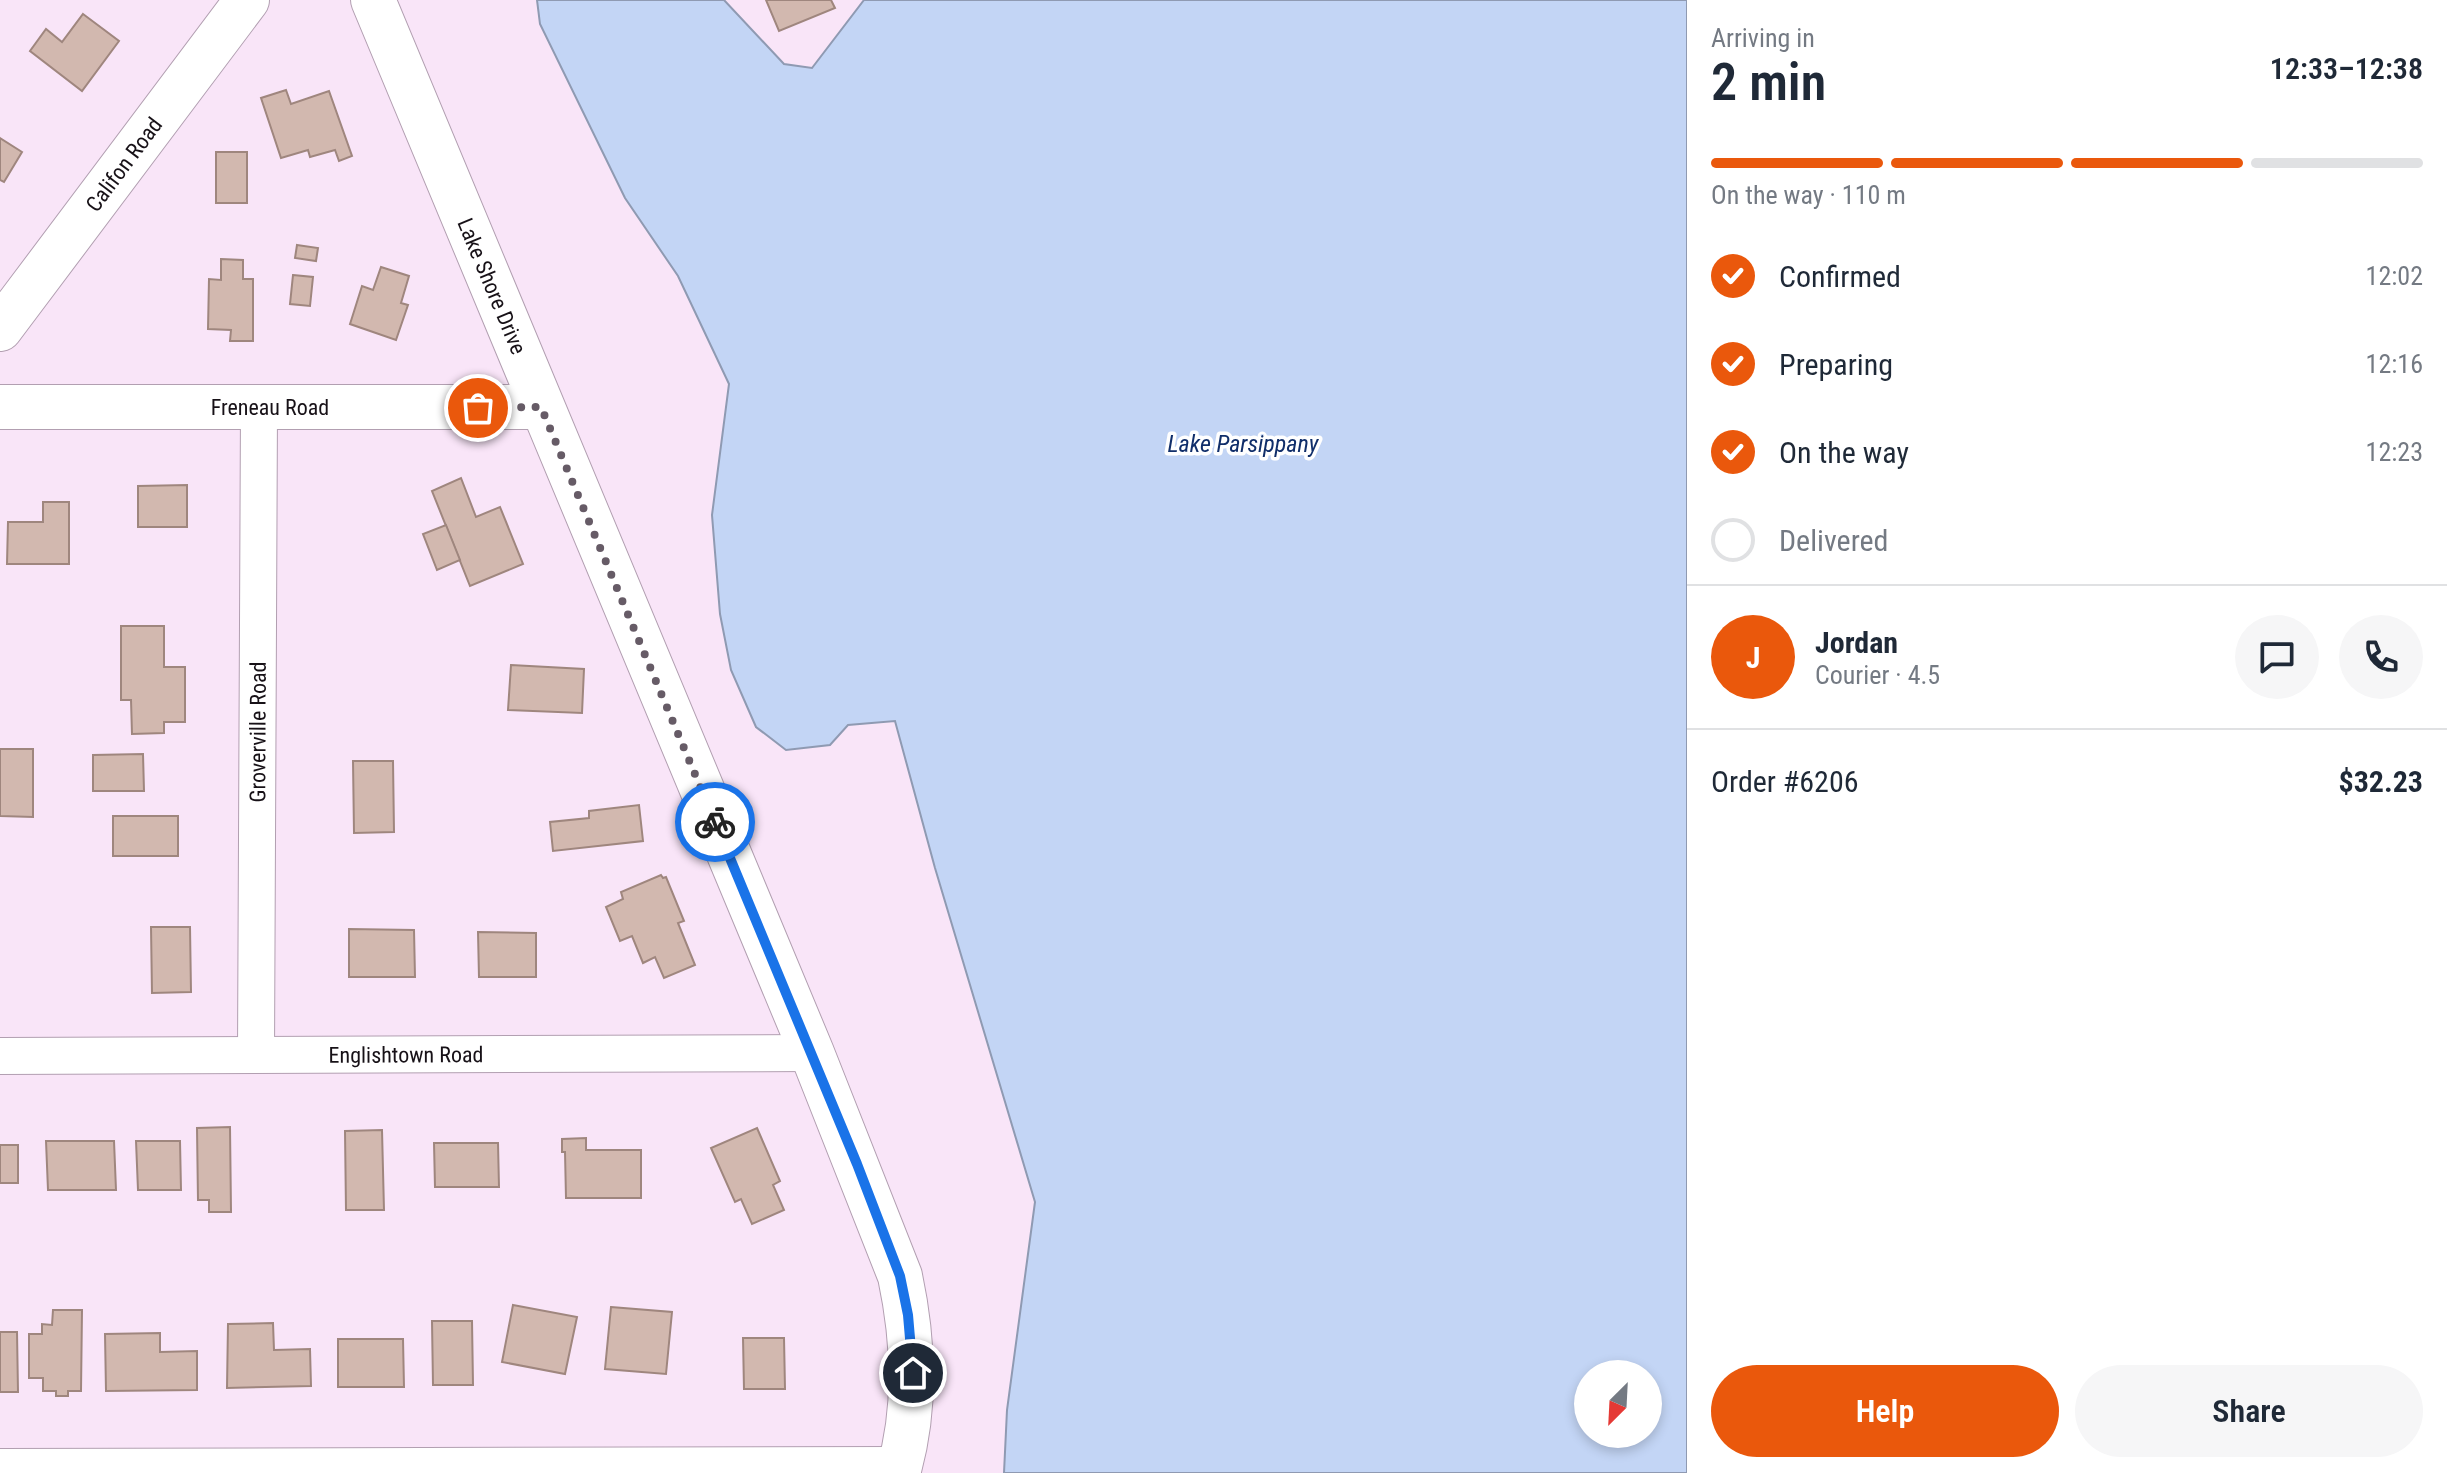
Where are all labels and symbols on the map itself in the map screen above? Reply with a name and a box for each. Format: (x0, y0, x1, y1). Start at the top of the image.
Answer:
street label: Califon Road (80, 112, 167, 216)
street label: Lake Shore Drive (453, 214, 532, 358)
pin (444, 374, 512, 442)
street label: Freneau Road (211, 395, 329, 420)
water label: Lake Parsippany (1168, 430, 1320, 458)
street label: Groverville Road (245, 661, 270, 803)
courier (675, 782, 755, 862)
street label: Englishtown Road (329, 1042, 483, 1067)
pin (879, 1339, 947, 1407)
north arrow (1574, 1360, 1662, 1448)

